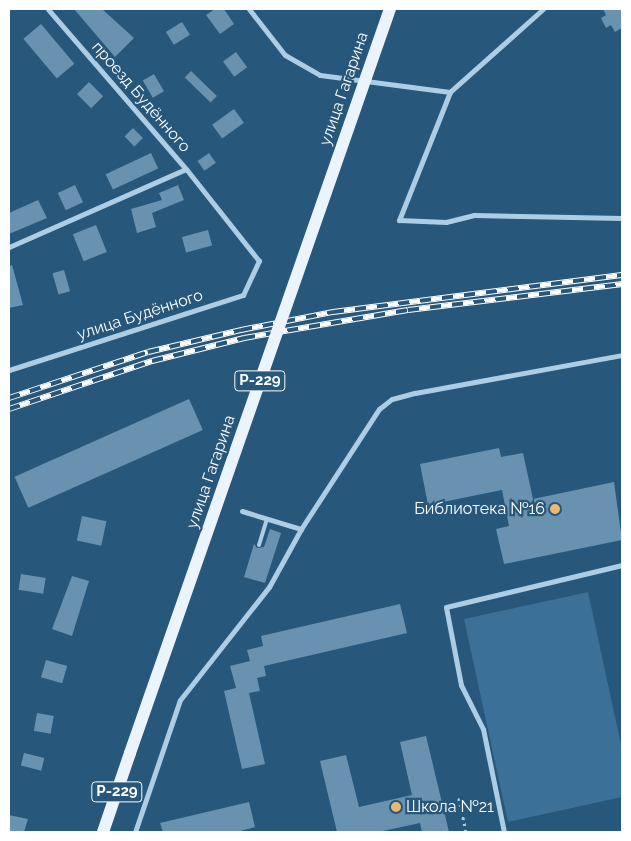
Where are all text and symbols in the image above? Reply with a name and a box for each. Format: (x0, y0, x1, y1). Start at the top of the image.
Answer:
street label: улица Гагарина (316, 30, 372, 148)
street label: проезд Будённого (88, 38, 194, 156)
street label: улица Будённого (75, 286, 205, 344)
road number: Р-229 (234, 368, 286, 394)
street label: улица Гагарина (183, 413, 239, 531)
place label: Библиотека №16 (414, 499, 545, 519)
marker: Библиотека №16 (549, 503, 561, 515)
road number: Р-229 (91, 780, 143, 804)
place label: Школа №21 (406, 797, 494, 817)
marker: Школа №21 (390, 801, 402, 813)

